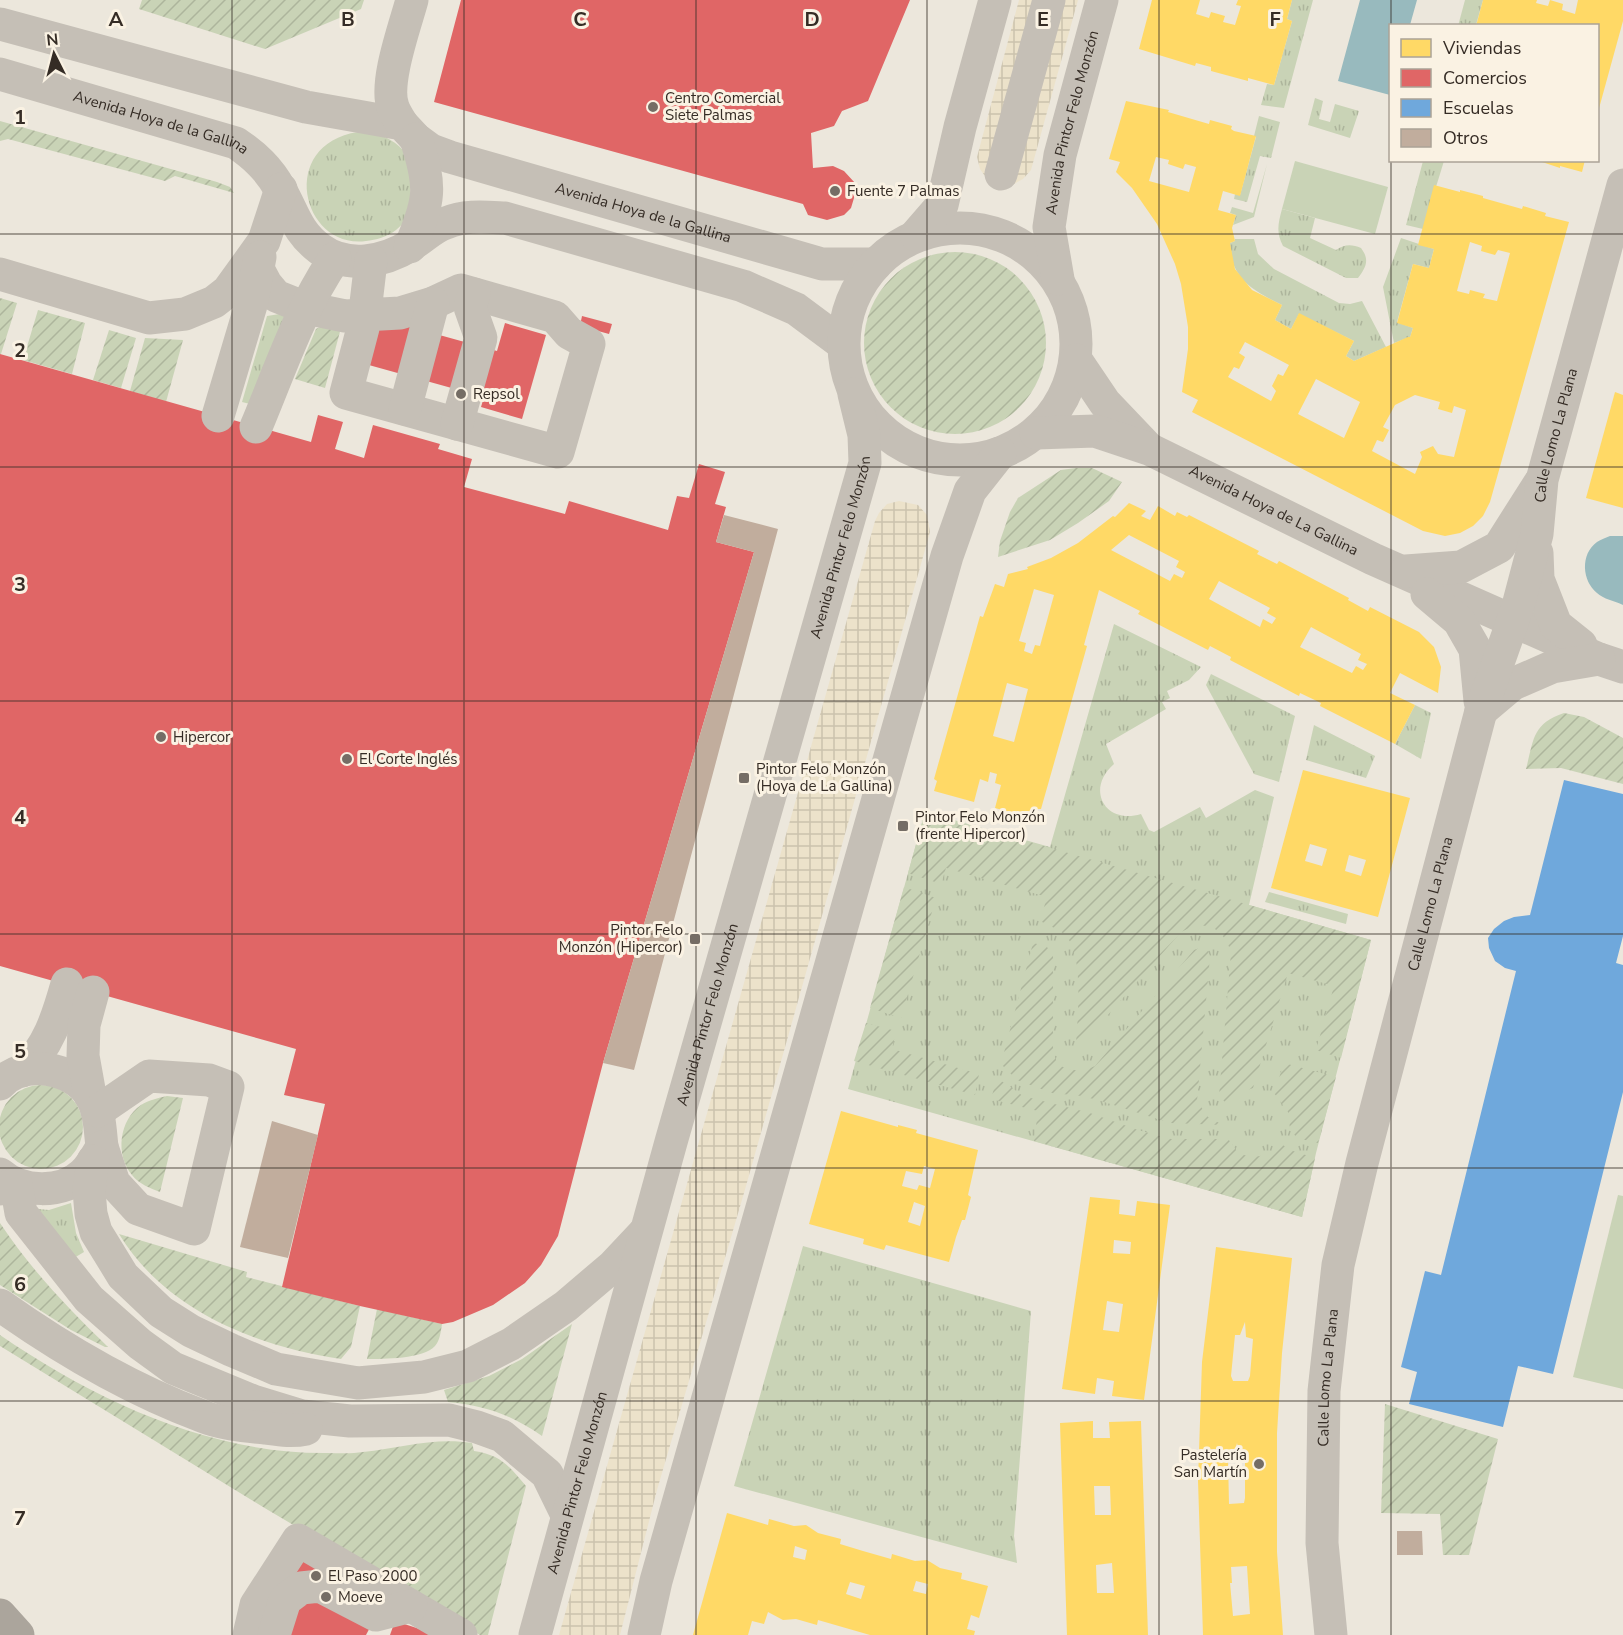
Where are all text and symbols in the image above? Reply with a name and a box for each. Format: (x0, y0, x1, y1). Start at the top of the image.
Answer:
text: A (109, 6, 124, 33)
text: B (341, 6, 355, 33)
text: C (573, 6, 587, 33)
text: D (804, 6, 820, 33)
text: E (1037, 6, 1049, 33)
text: F (1269, 6, 1281, 33)
north arrow (24, 24, 84, 84)
legend (1389, 24, 1599, 162)
street label: Avenida Pintor Felo Monzón (1041, 28, 1103, 216)
text: N (45, 29, 60, 52)
text: Viviendas (1442, 36, 1522, 60)
text: Comercios (1443, 66, 1527, 90)
street label: Avenida Hoya de la Gallina (71, 86, 253, 159)
place label: Centro Comercial Siete Palmas (665, 88, 781, 125)
text: Escuelas (1443, 96, 1514, 120)
marker: Centro Comercial Siete Palmas (646, 100, 660, 114)
text: 1 (14, 104, 26, 131)
text: Otros (1443, 126, 1488, 150)
street label: Avenida Hoya de la Gallina (553, 178, 734, 247)
place label: Fuente 7 Palmas (847, 181, 959, 201)
marker: Fuente 7 Palmas (828, 184, 842, 198)
text: 2 (14, 337, 26, 364)
street label: Calle Lomo La Plana (1530, 366, 1582, 503)
place label: Repsol (473, 384, 520, 404)
marker: Repsol (454, 387, 468, 401)
street label: Avenida Pintor Felo Monzón (805, 456, 875, 641)
street label: Avenida Hoya de La Gallina (1186, 460, 1362, 560)
text: 3 (14, 571, 26, 598)
place label: Hipercor (173, 727, 231, 747)
marker: Hipercor (154, 730, 168, 744)
place label: El Corte Inglés (359, 749, 457, 769)
marker: El Corte Inglés (340, 752, 354, 766)
place label: Pintor Felo Monzón (Hoya de La Gallina) (756, 759, 893, 796)
marker: Pintor Felo Monzón (Hoya de La Gallina) (737, 771, 751, 785)
text: 4 (14, 804, 26, 831)
place label: Pintor Felo Monzón (frente Hipercor) (915, 807, 1045, 844)
marker: Pintor Felo Monzón (frente Hipercor) (896, 819, 910, 833)
street label: Calle Lomo La Plana (1403, 834, 1458, 973)
place label: Pintor Felo Monzón (Hipercor) (559, 920, 683, 957)
street label: Avenida Pintor Felo Monzón (672, 921, 743, 1108)
marker: Pintor Felo Monzón (Hipercor) (688, 932, 702, 946)
text: 5 (14, 1038, 26, 1065)
text: 6 (14, 1271, 26, 1298)
street label: Calle Lomo La Plana (1313, 1308, 1343, 1447)
street label: Avenida Pintor Felo Monzón (542, 1389, 612, 1576)
place label: Pastelería San Martín (1174, 1445, 1247, 1482)
marker: Pastelería San Martín (1252, 1457, 1266, 1471)
text: 7 (14, 1505, 26, 1532)
place label: El Paso 2000 (328, 1566, 418, 1586)
marker: El Paso 2000 (309, 1569, 323, 1583)
place label: Moeve (338, 1587, 383, 1607)
marker: Moeve (319, 1590, 333, 1604)

